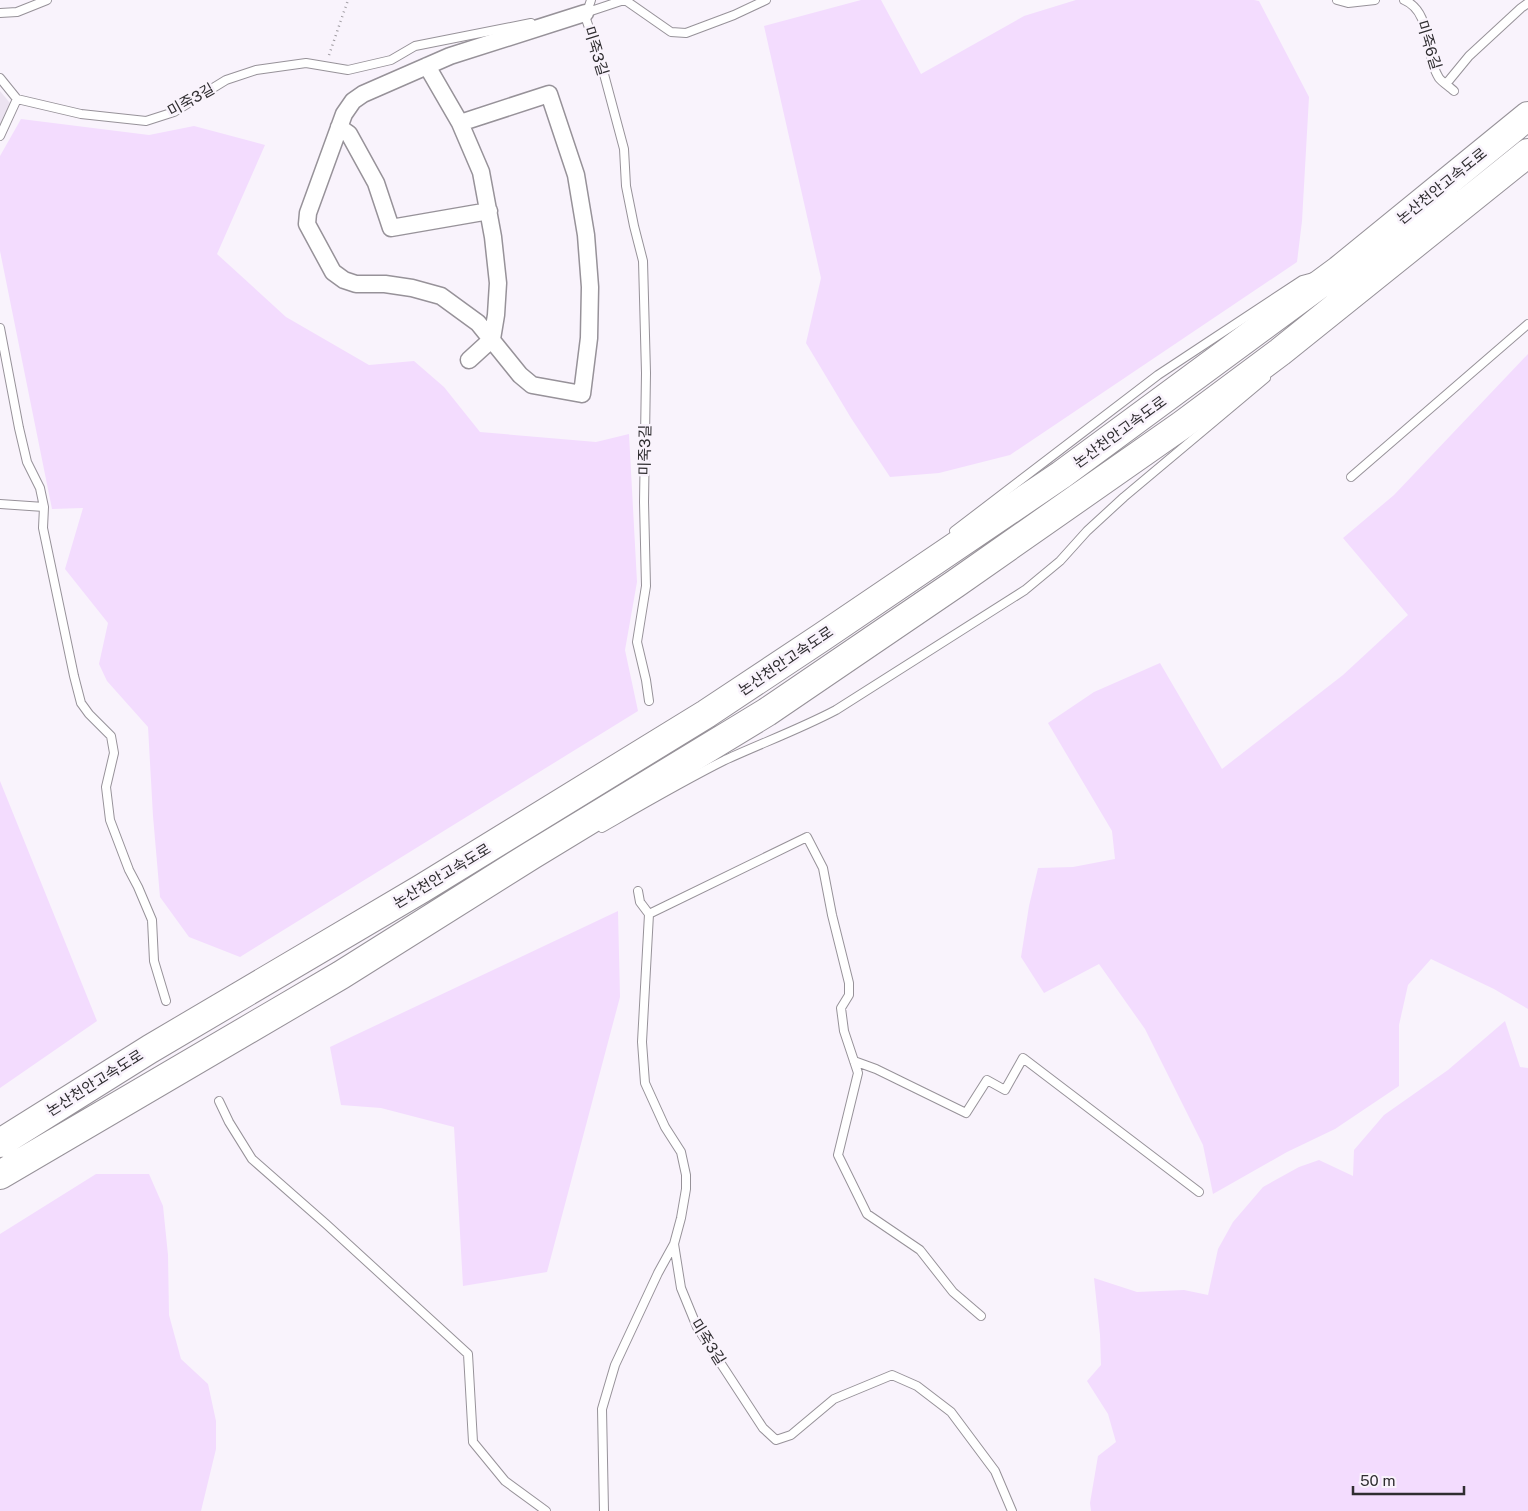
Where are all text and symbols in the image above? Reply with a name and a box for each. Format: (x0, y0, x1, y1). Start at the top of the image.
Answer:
street label: 미죽6길 (1414, 18, 1445, 72)
street label: 미죽3길 (581, 24, 612, 78)
street label: 미죽3길 (164, 80, 217, 119)
street label: 논산천안고속도로 (1393, 144, 1490, 227)
street label: 논산천안고속도로 (1070, 392, 1169, 471)
street label: 미죽3길 (636, 424, 653, 476)
street label: 논산천안고속도로 (735, 623, 836, 699)
street label: 논산천안고속도로 (390, 840, 493, 911)
street label: 논산천안고속도로 (43, 1046, 146, 1119)
street label: 미죽3길 (688, 1316, 729, 1368)
scale bar (1353, 1464, 1464, 1496)
text: 50 m (1360, 1472, 1395, 1489)

